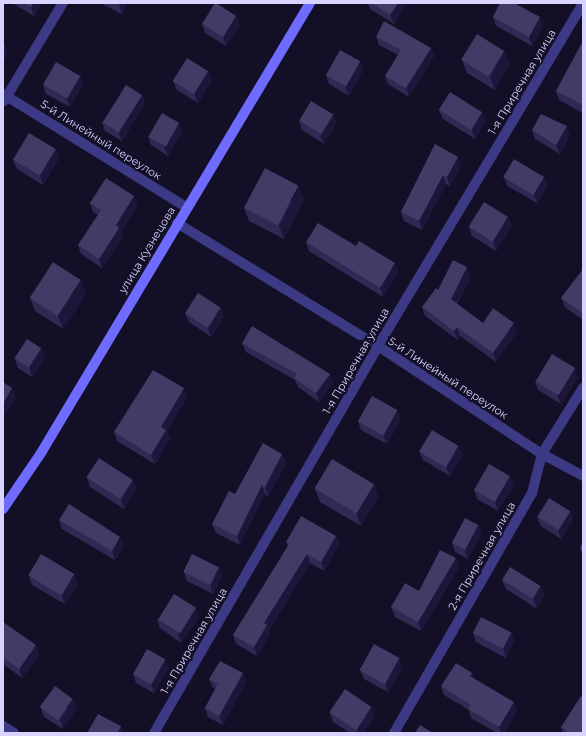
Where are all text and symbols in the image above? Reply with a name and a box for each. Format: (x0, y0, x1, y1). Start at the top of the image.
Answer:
street label: 1-я Приречная улица (485, 27, 559, 137)
street label: 5-й Линейный переулок (38, 97, 164, 183)
street label: улица Кузнецова (116, 204, 178, 296)
street label: 1-я Приречная улица (320, 306, 392, 416)
street label: 5-й Линейный переулок (386, 334, 510, 422)
street label: 2-я Приречная улица (446, 500, 518, 612)
street label: 1-я Приречная улица (158, 586, 230, 696)

